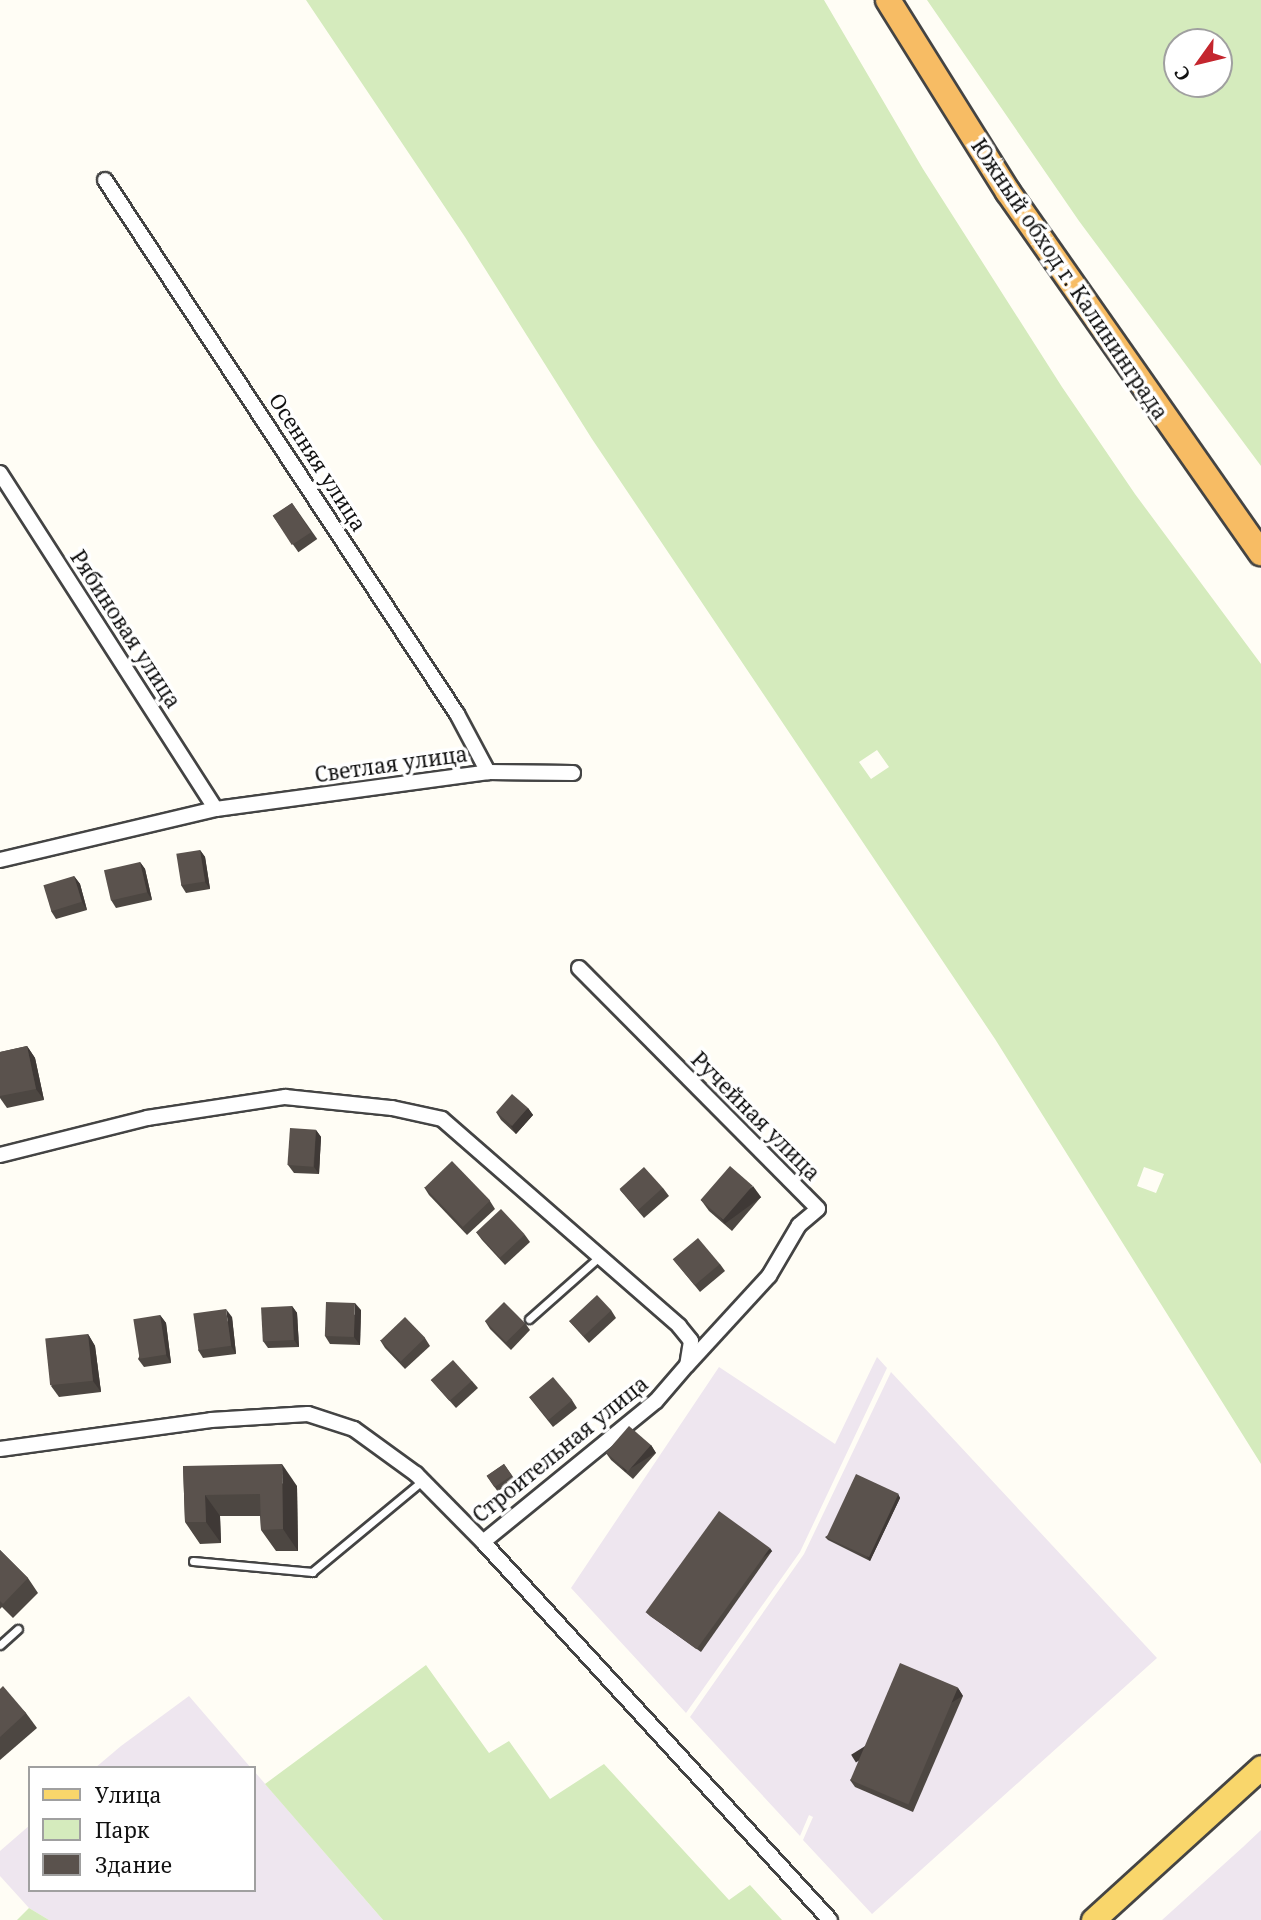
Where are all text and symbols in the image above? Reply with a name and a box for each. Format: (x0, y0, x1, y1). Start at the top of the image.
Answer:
north arrow (1163, 28, 1233, 98)
text: С (1168, 61, 1197, 86)
street label: Южный обход г. Калининграда (966, 134, 1174, 424)
street label: Осенняя улица (264, 388, 372, 536)
street label: Рябиновая улица (66, 545, 186, 713)
street label: Светлая улица (313, 741, 469, 787)
street label: Ручейная улица (686, 1046, 826, 1186)
street label: Строительная улица (467, 1370, 653, 1528)
legend (28, 1766, 256, 1892)
text: Улица (95, 1781, 162, 1809)
text: Парк (95, 1816, 149, 1844)
text: Здание (95, 1851, 172, 1879)

